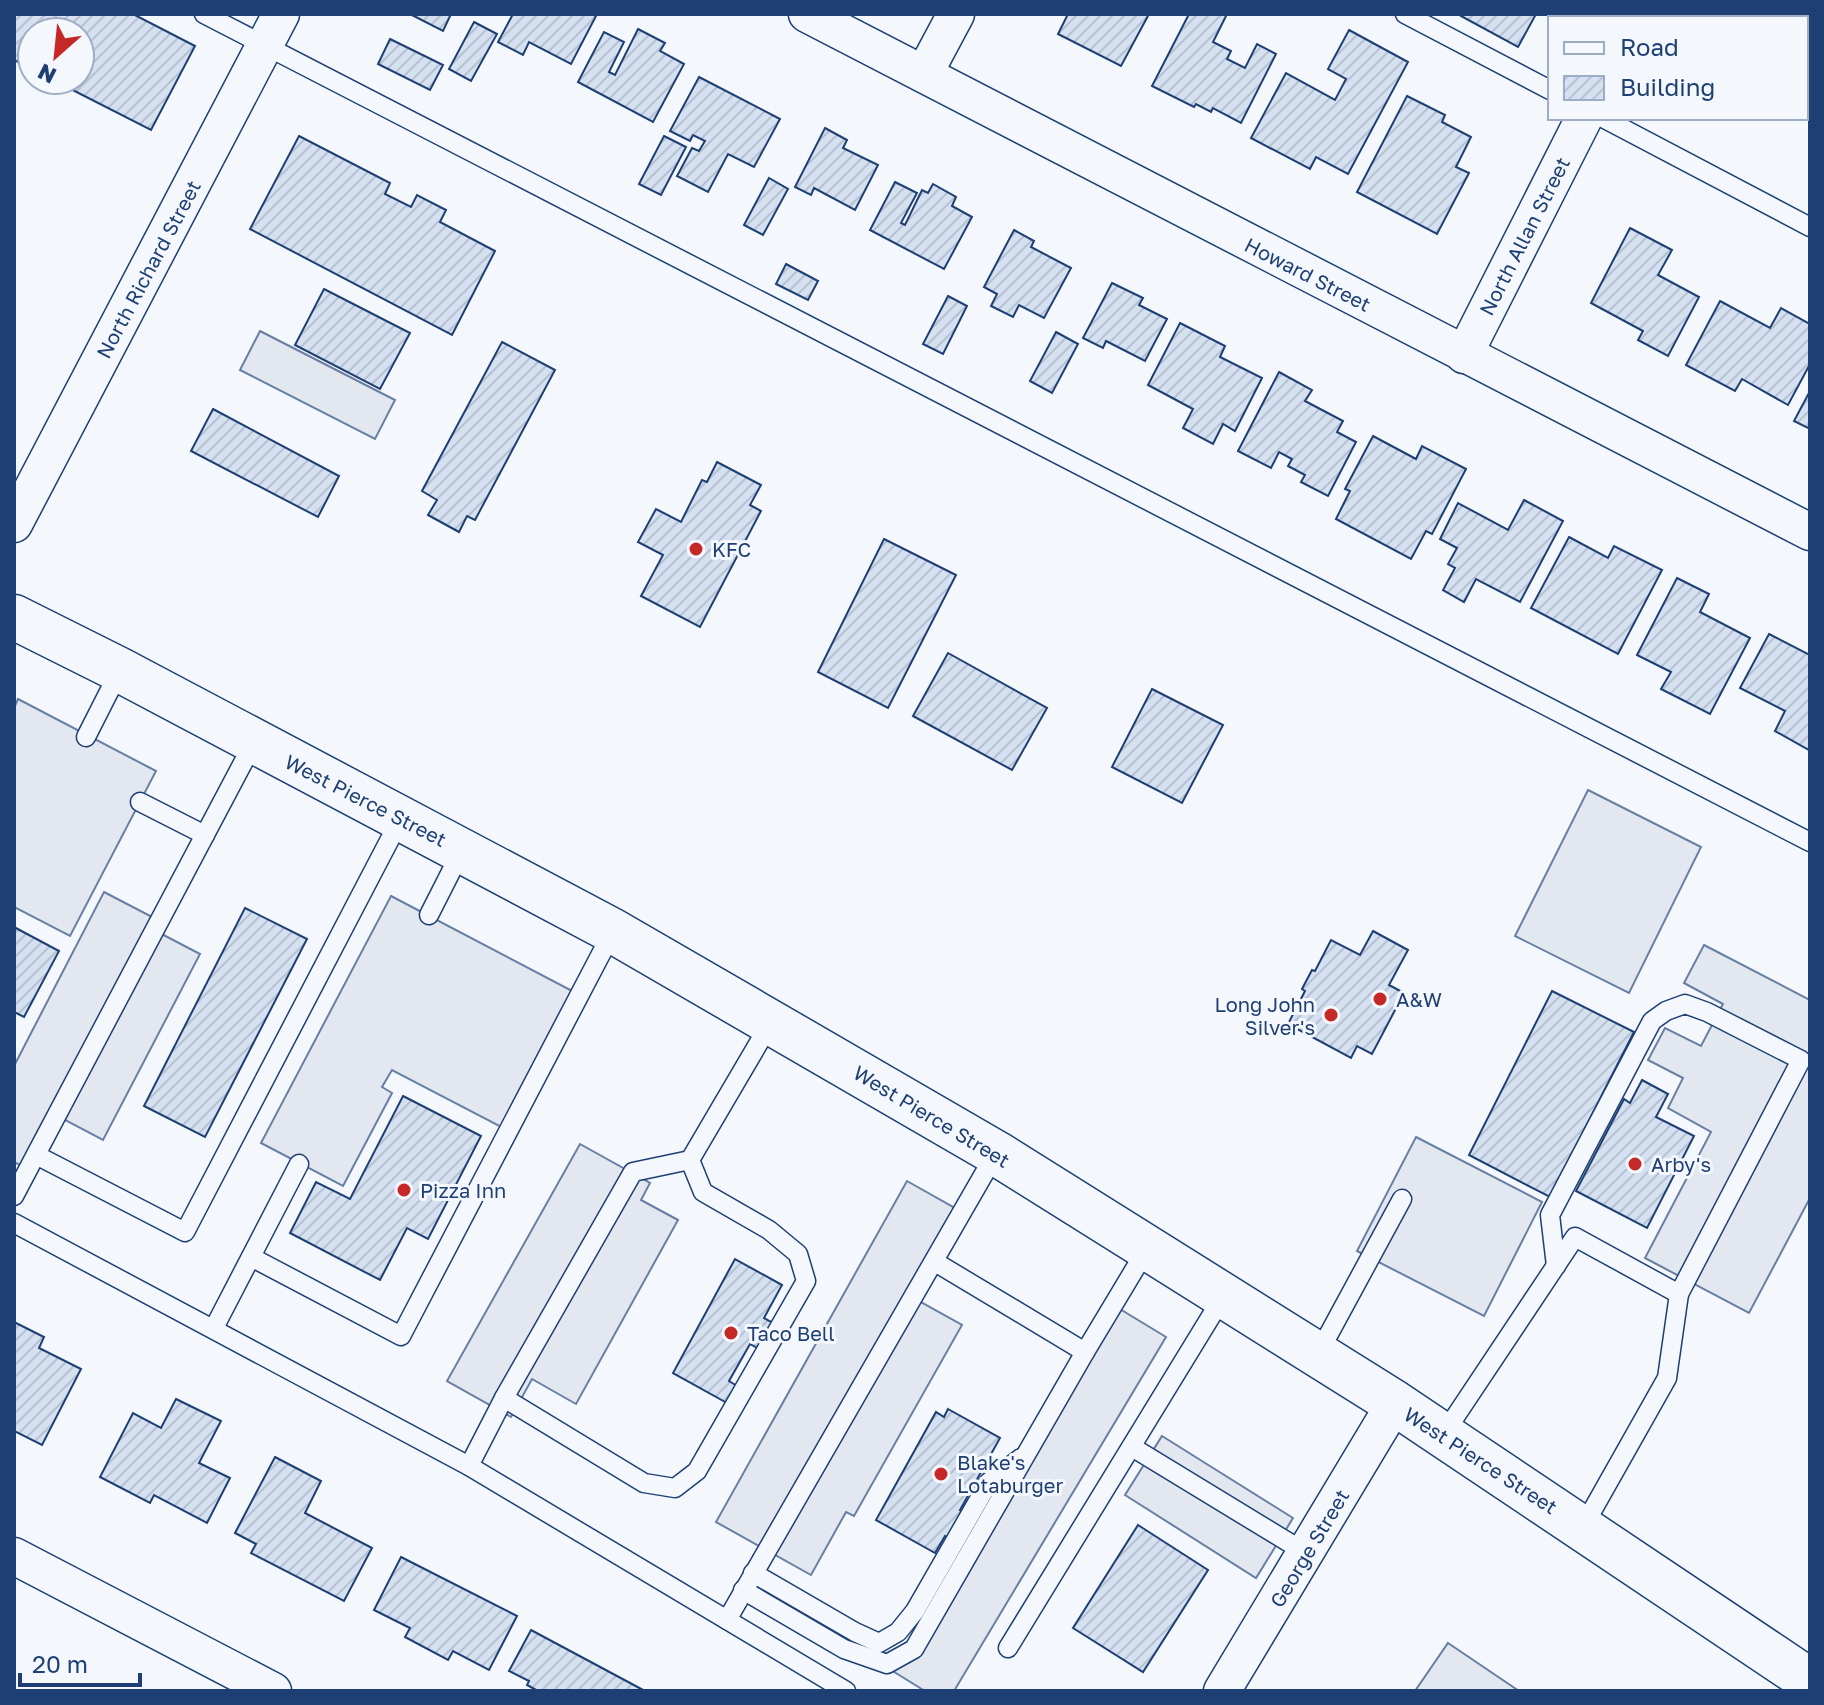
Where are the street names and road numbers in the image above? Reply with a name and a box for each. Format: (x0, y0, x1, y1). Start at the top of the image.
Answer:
street label: North Allan Street (1474, 153, 1574, 319)
street label: North Richard Street (91, 176, 205, 362)
street label: Howard Street (1241, 232, 1375, 316)
street label: West Pierce Street (281, 749, 451, 851)
street label: West Pierce Street (850, 1060, 1014, 1172)
street label: West Pierce Street (1400, 1401, 1562, 1519)
street label: George Street (1264, 1485, 1354, 1611)

